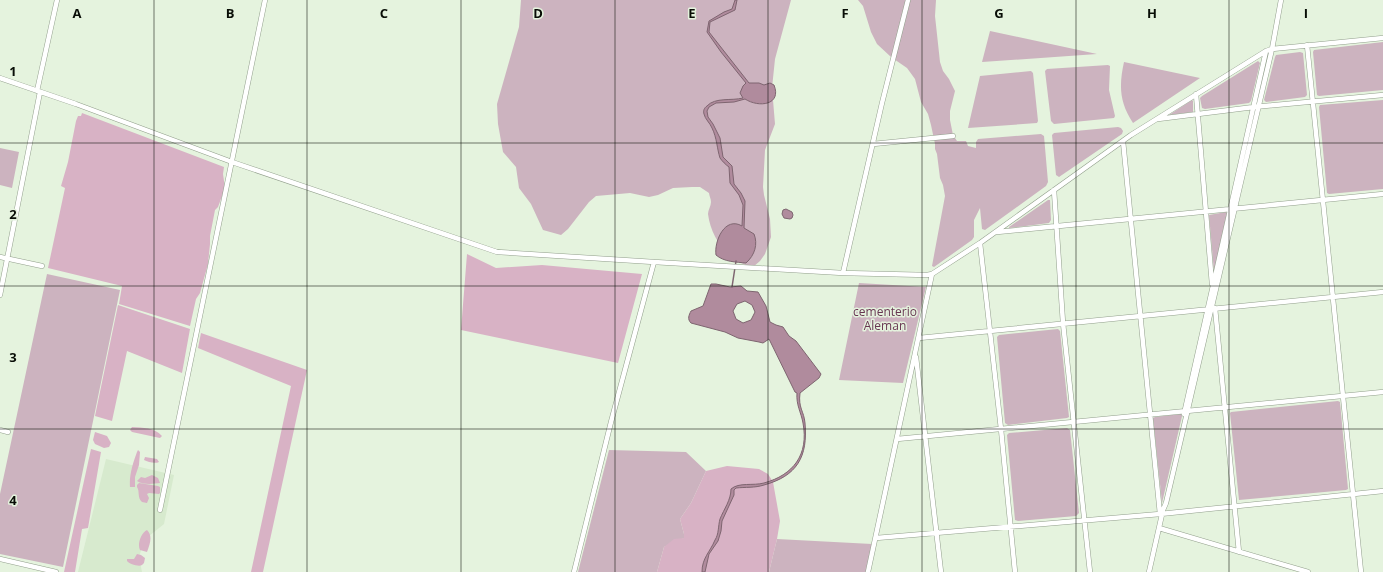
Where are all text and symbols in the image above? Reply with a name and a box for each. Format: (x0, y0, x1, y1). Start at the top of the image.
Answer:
text: A (73, 4, 82, 22)
text: B (226, 4, 235, 22)
text: C (380, 4, 388, 22)
text: D (533, 4, 543, 22)
text: E (688, 4, 696, 22)
text: F (841, 4, 849, 22)
text: G (994, 4, 1004, 22)
text: H (1147, 4, 1157, 22)
text: I (1304, 4, 1308, 22)
text: 1 (9, 62, 17, 80)
text: 2 (9, 205, 17, 223)
park label: cementerio Aleman (853, 303, 917, 334)
text: 3 (9, 348, 17, 366)
text: 4 (9, 491, 17, 509)

